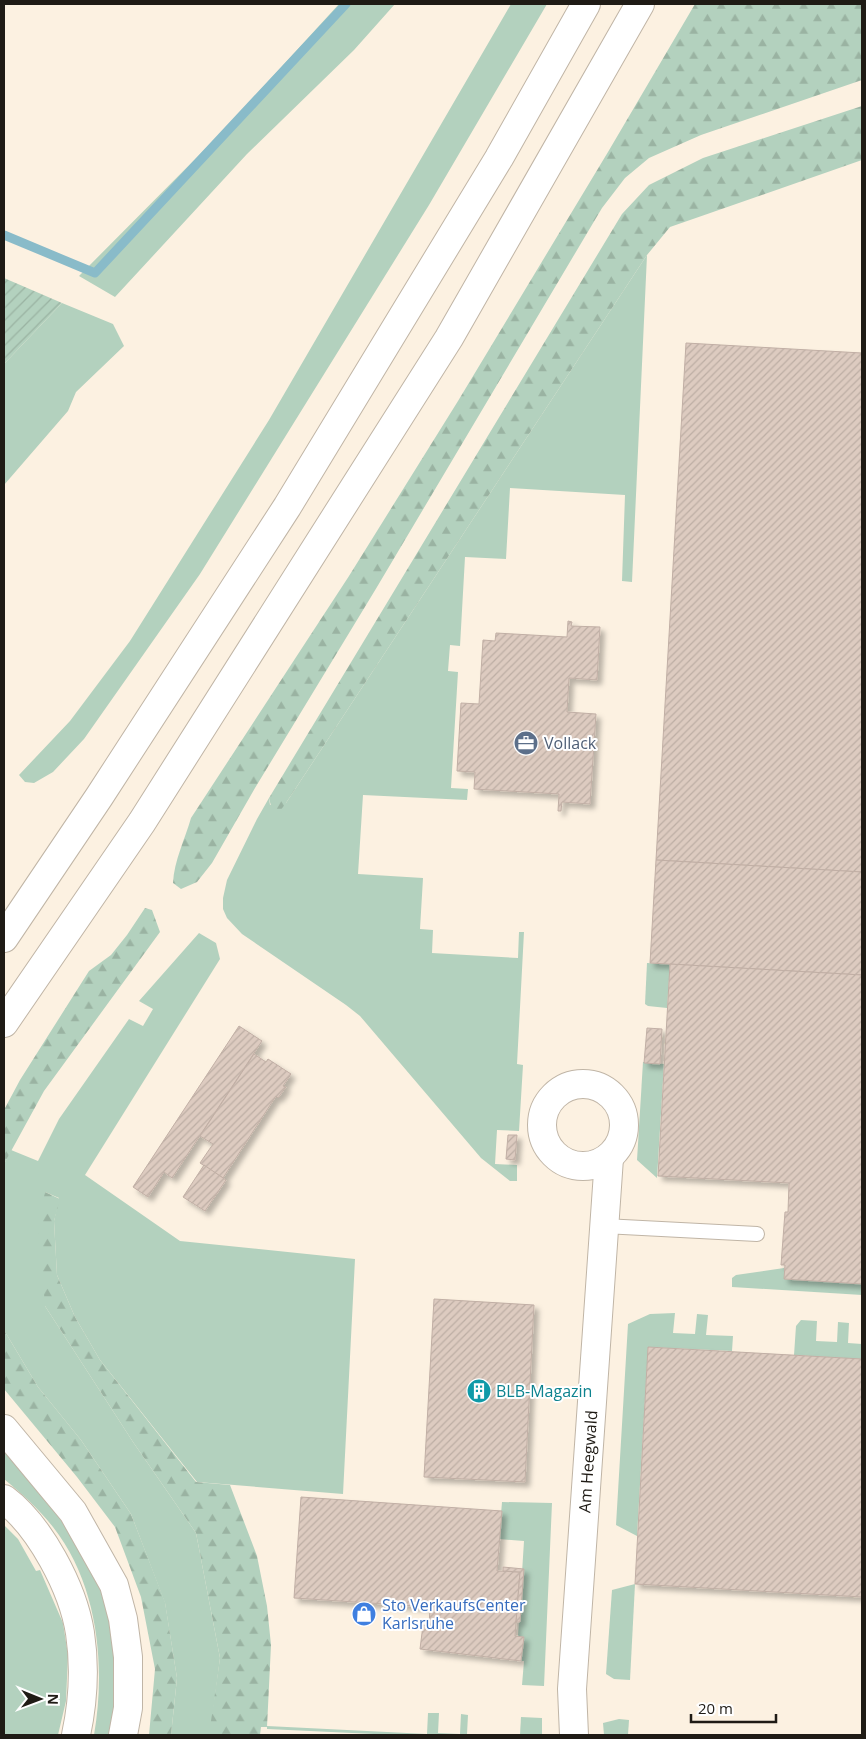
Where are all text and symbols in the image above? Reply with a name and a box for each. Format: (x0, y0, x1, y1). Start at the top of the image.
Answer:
office icon: Vollack (513, 730, 539, 756)
place label: Vollack (544, 732, 597, 754)
building icon: BLB-Magazin (466, 1378, 492, 1404)
place label: BLB-Magazin (496, 1380, 592, 1402)
street label: Am Heegwald (573, 1410, 602, 1514)
place label: Sto VerkaufsCenter Karlsruhe (382, 1594, 526, 1634)
shop icon: Sto VerkaufsCenter Karlsruhe (351, 1601, 377, 1627)
north arrow (15, 1674, 65, 1724)
scale bar (691, 1692, 776, 1724)
text: N (44, 1693, 63, 1705)
text: 20 m (698, 1698, 733, 1718)

